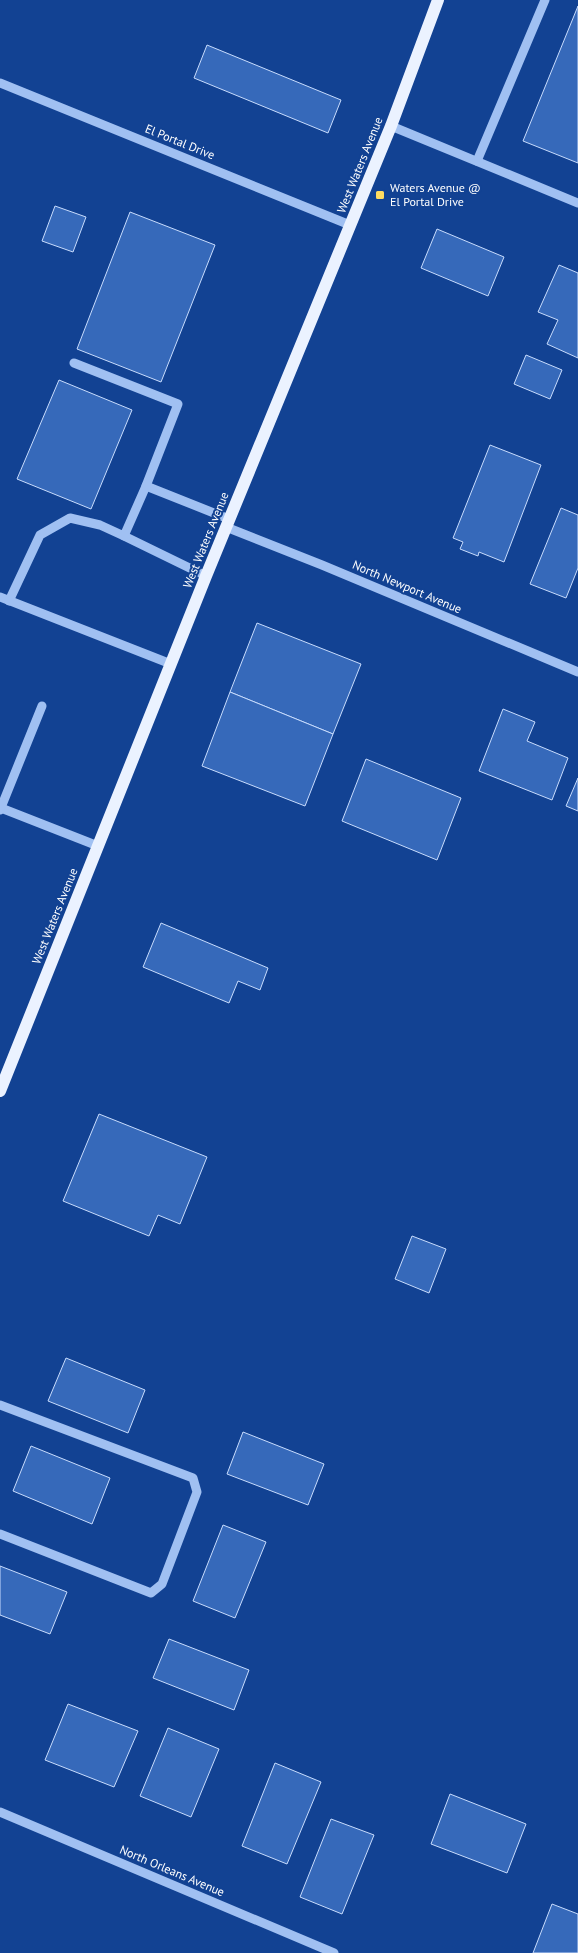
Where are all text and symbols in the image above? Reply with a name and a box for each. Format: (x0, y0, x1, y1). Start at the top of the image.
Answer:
street label: West Waters Avenue (333, 114, 386, 215)
street label: El Portal Drive (143, 121, 217, 162)
place label: Waters Avenue @ El Portal Drive (390, 180, 481, 209)
marker: Waters Avenue @ El Portal Drive (374, 189, 386, 201)
street label: West Waters Avenue (179, 489, 232, 590)
street label: North Newport Avenue (350, 557, 464, 616)
street label: West Waters Avenue (28, 865, 81, 966)
street label: North Orleans Avenue (117, 1842, 227, 1899)

